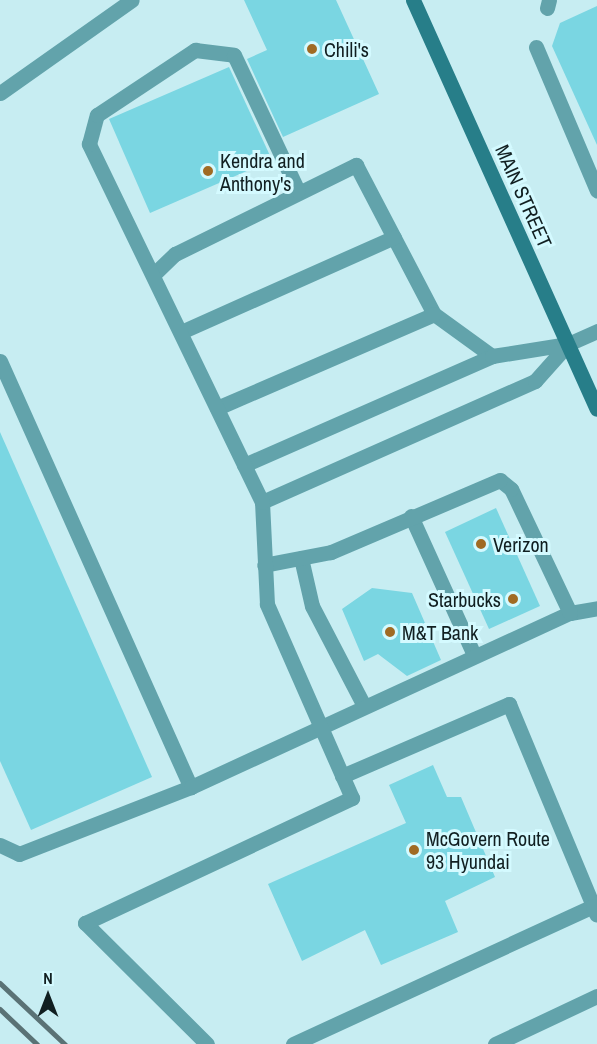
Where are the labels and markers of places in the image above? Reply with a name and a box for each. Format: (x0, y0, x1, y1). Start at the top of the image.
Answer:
place label: Chili's (324, 37, 369, 61)
marker: Chili's (305, 42, 319, 56)
place label: Kendra and Anthony's (220, 148, 305, 195)
marker: Kendra and Anthony's (201, 164, 215, 178)
place label: Verizon (493, 532, 549, 556)
marker: Verizon (474, 537, 488, 551)
place label: Starbucks (428, 587, 501, 611)
marker: Starbucks (506, 592, 520, 606)
place label: M&T Bank (402, 620, 479, 644)
marker: M&T Bank (383, 625, 397, 639)
place label: McGovern Route 93 Hyundai (426, 826, 550, 873)
marker: McGovern Route 93 Hyundai (407, 843, 421, 857)

